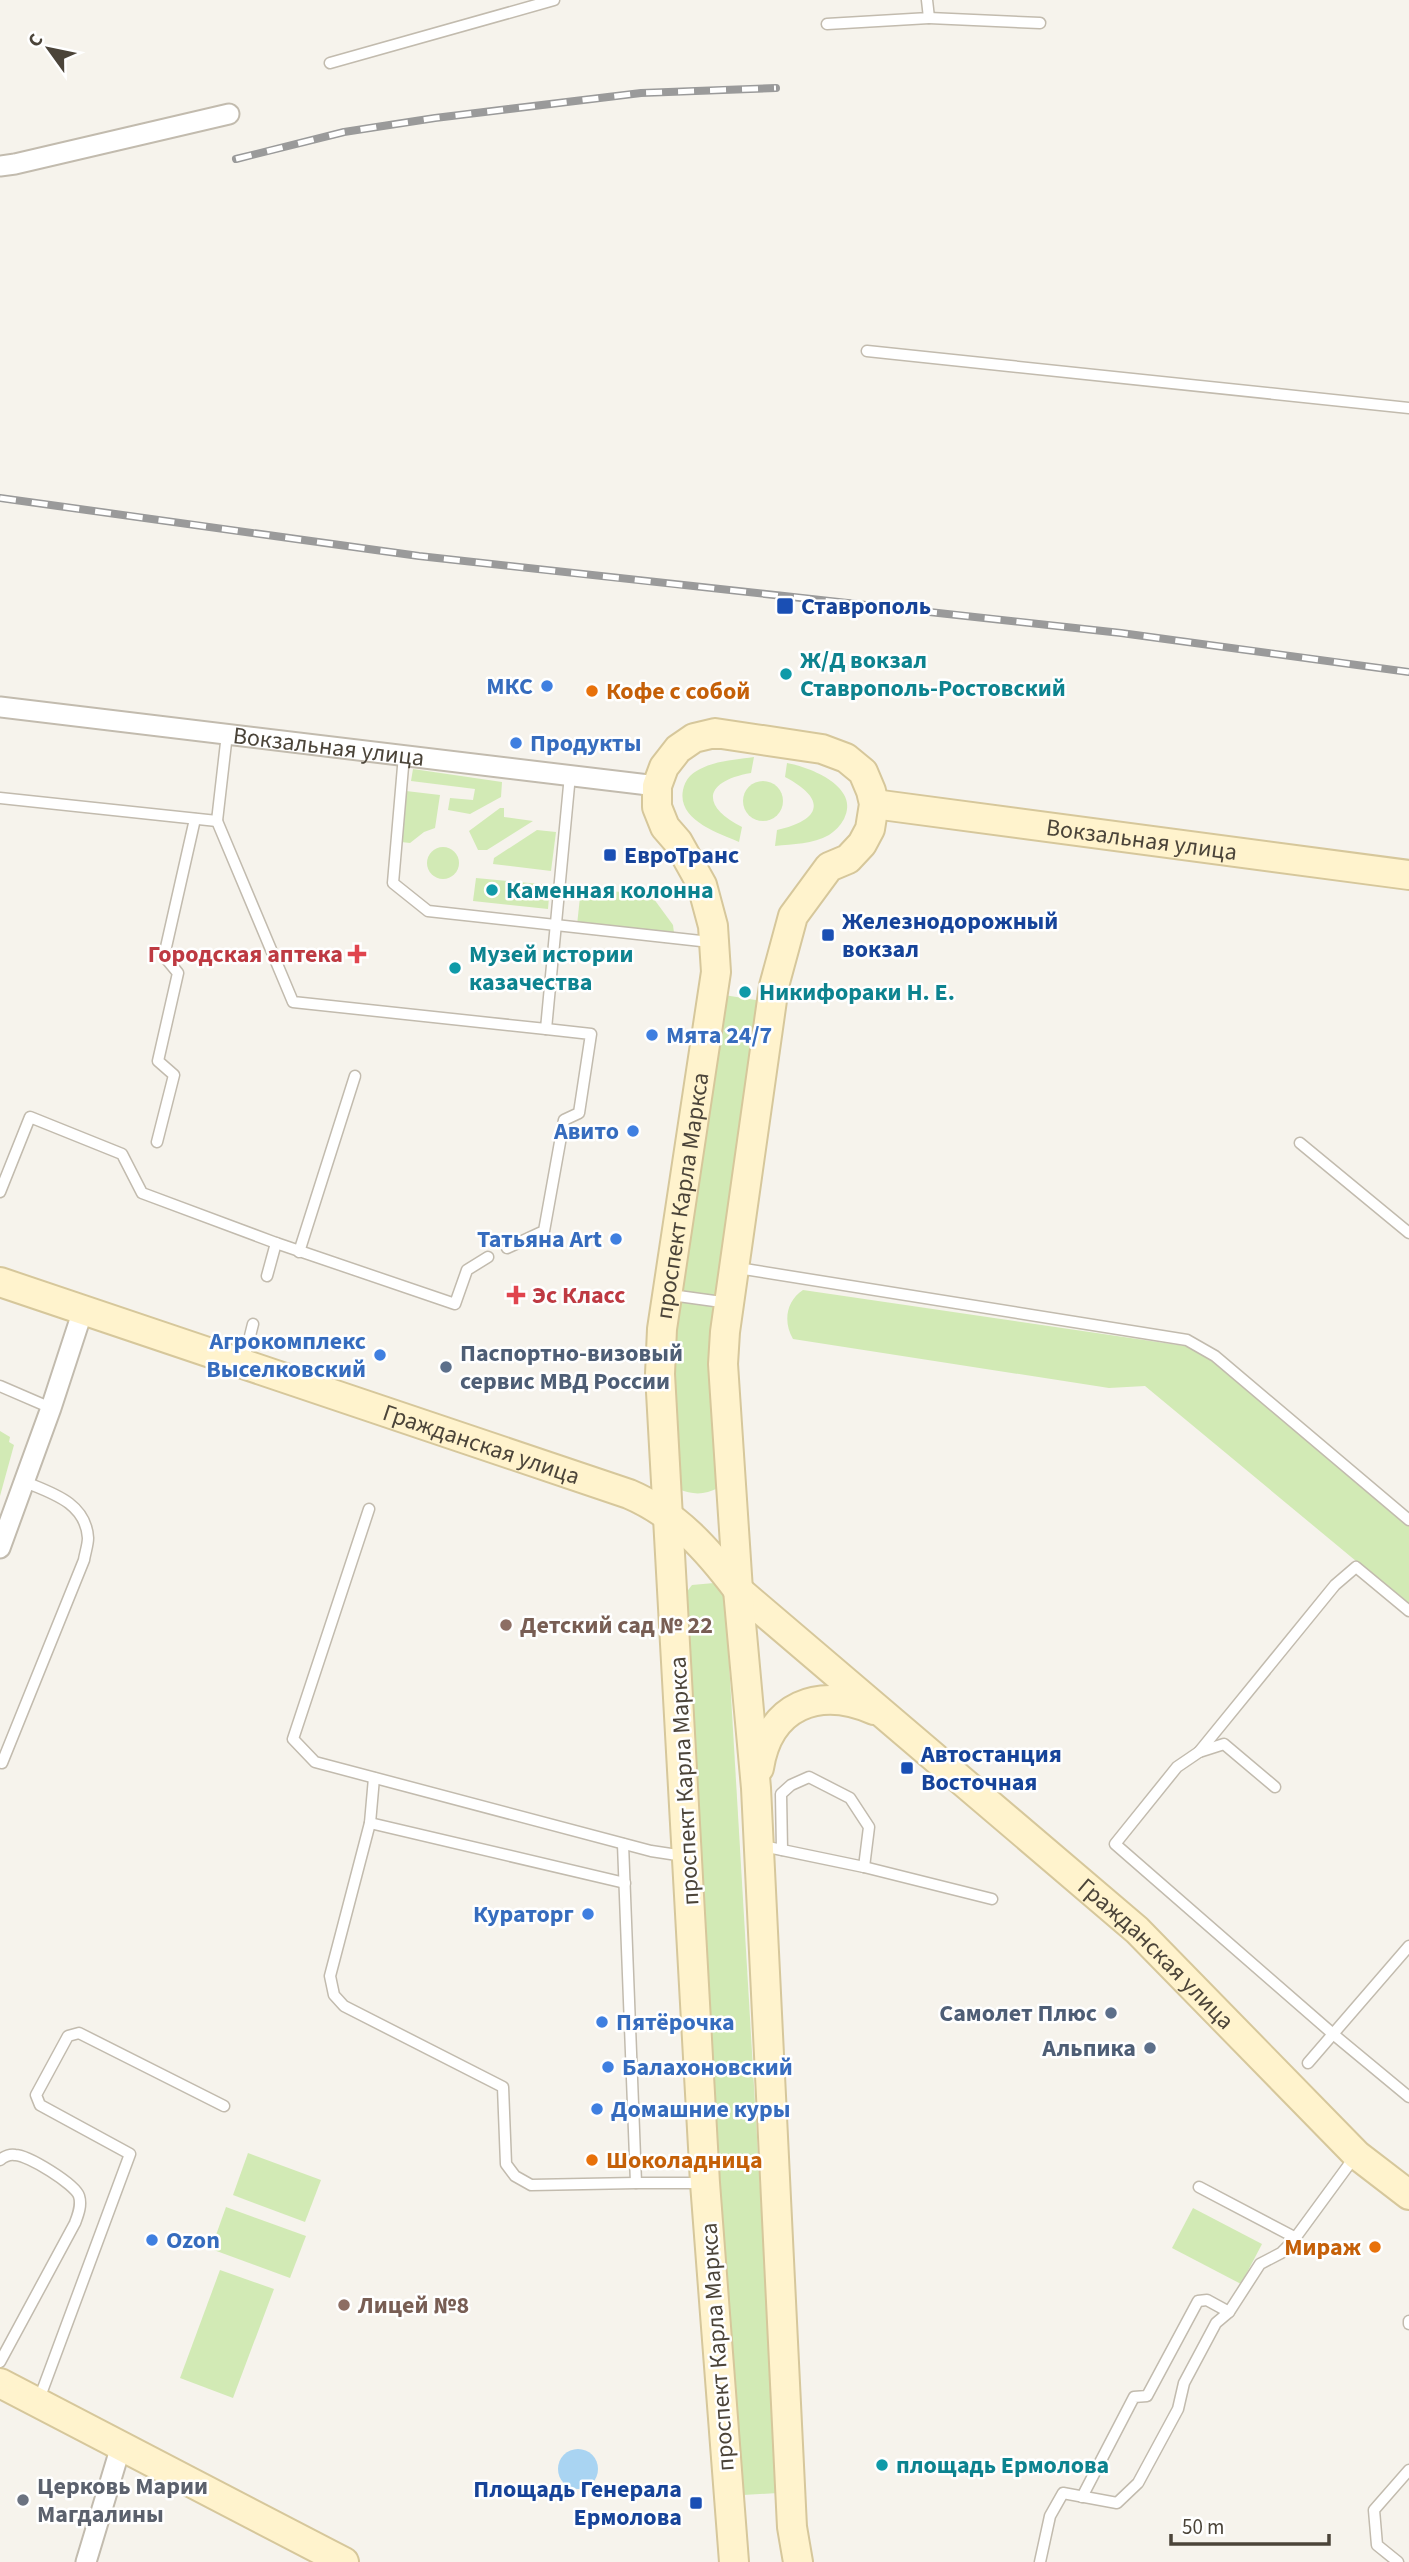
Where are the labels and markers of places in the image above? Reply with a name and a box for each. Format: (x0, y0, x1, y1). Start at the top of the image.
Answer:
place label: Ставрополь (801, 589, 931, 624)
marker: Ставрополь (775, 596, 795, 616)
place label: Ж/Д вокзал Ставрополь-Ростовский (800, 643, 1066, 706)
marker: Ж/Д вокзал Ставрополь-Ростовский (778, 666, 794, 682)
place label: МКС (486, 669, 533, 704)
place label: Кофе с собой (606, 674, 750, 709)
marker: МКС (539, 678, 555, 694)
marker: Кофе с собой (584, 683, 600, 699)
place label: Продукты (530, 726, 641, 761)
marker: Продукты (508, 735, 524, 751)
place label: ЕвроТранс (624, 838, 739, 873)
marker: ЕвроТранс (602, 847, 618, 863)
place label: Каменная колонна (506, 873, 714, 908)
marker: Каменная колонна (484, 882, 500, 898)
place label: Железнодорожный вокзал (842, 904, 1058, 967)
marker: Железнодорожный вокзал (820, 927, 836, 943)
place label: Городская аптека (148, 937, 343, 972)
place label: Музей истории казачества (469, 937, 633, 1000)
marker: Городская аптека (349, 946, 365, 962)
marker: Музей истории казачества (447, 960, 463, 976)
place label: Никифораки Н. Е. (759, 975, 955, 1010)
marker: Никифораки Н. Е. (737, 984, 753, 1000)
place label: Мята 24/7 (666, 1018, 772, 1053)
marker: Мята 24/7 (644, 1027, 660, 1043)
place label: Авито (553, 1114, 619, 1149)
marker: Авито (625, 1123, 641, 1139)
place label: Татьяна Art (477, 1222, 602, 1257)
marker: Татьяна Art (608, 1231, 624, 1247)
place label: Эс Класс (532, 1278, 625, 1313)
marker: Эс Класс (506, 1285, 526, 1305)
place label: Агрокомплекс Выселковский (206, 1324, 366, 1387)
place label: Паспортно-визовый сервис МВД России (460, 1336, 683, 1399)
marker: Агрокомплекс Выселковский (372, 1347, 388, 1363)
marker: Паспортно-визовый сервис МВД России (438, 1359, 454, 1375)
place label: Детский сад № 22 (520, 1608, 713, 1643)
marker: Детский сад № 22 (498, 1617, 514, 1633)
place label: Автостанция Восточная (920, 1737, 1062, 1800)
marker: Автостанция Восточная (899, 1760, 915, 1776)
place label: Кураторг (473, 1897, 574, 1932)
marker: Кураторг (580, 1906, 596, 1922)
place label: Самолет Плюс (939, 1996, 1097, 2031)
place label: Пятёрочка (616, 2005, 735, 2040)
marker: Самолет Плюс (1103, 2005, 1119, 2021)
marker: Пятёрочка (594, 2014, 610, 2030)
place label: Альпика (1041, 2031, 1136, 2066)
marker: Альпика (1142, 2040, 1158, 2056)
place label: Балахоновский (622, 2050, 793, 2085)
marker: Балахоновский (600, 2059, 616, 2075)
place label: Домашние куры (611, 2092, 790, 2127)
marker: Домашние куры (589, 2101, 605, 2117)
place label: Шоколадница (606, 2143, 763, 2178)
marker: Шоколадница (584, 2152, 600, 2168)
place label: Ozon (166, 2223, 220, 2258)
place label: Мираж (1284, 2230, 1362, 2265)
marker: Ozon (144, 2232, 160, 2248)
marker: Мираж (1367, 2239, 1383, 2255)
place label: Лицей №8 (357, 2288, 469, 2323)
marker: Лицей №8 (336, 2297, 352, 2313)
place label: площадь Ермолова (896, 2448, 1109, 2483)
marker: площадь Ермолова (874, 2457, 890, 2473)
place label: Церковь Марии Магдалины (37, 2469, 208, 2532)
place label: Площадь Генерала Ермолова (473, 2472, 682, 2535)
marker: Церковь Марии Магдалины (15, 2492, 31, 2508)
marker: Площадь Генерала Ермолова (688, 2495, 704, 2511)

